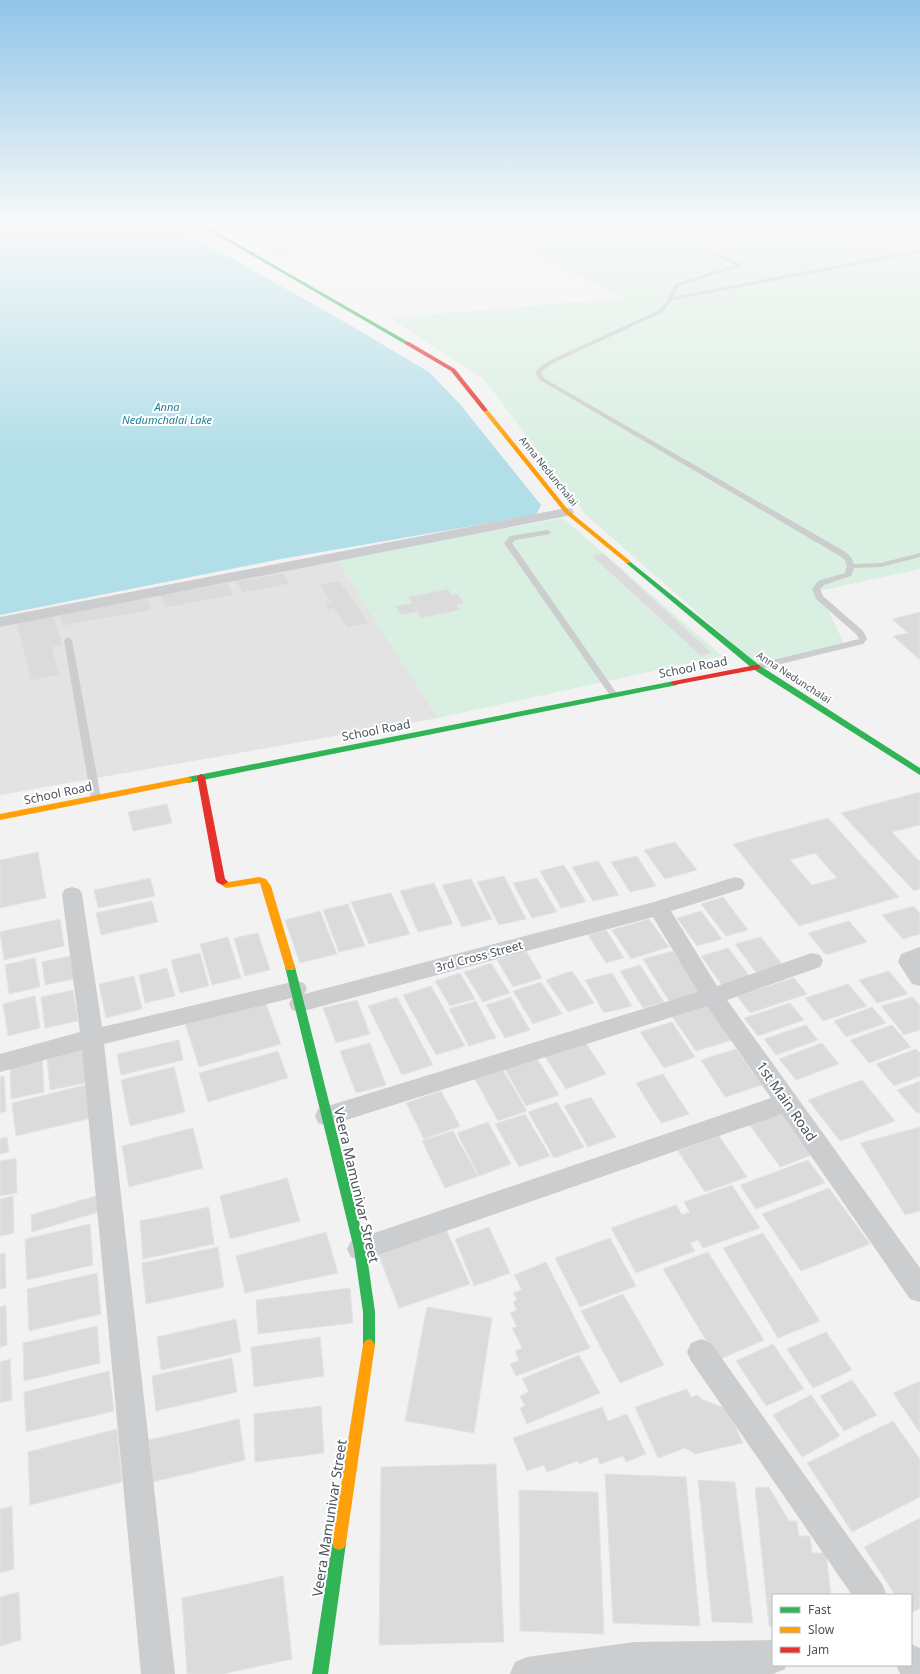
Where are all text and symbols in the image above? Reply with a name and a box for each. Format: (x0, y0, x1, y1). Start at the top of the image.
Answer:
water label: Anna Nedumchalai Lake (122, 399, 213, 427)
street label: Anna Nedunchalai (516, 433, 582, 509)
street label: Anna Nedunchalai (754, 648, 834, 706)
street label: School Road (657, 652, 729, 682)
street label: School Road (340, 715, 412, 745)
street label: School Road (22, 777, 94, 809)
street label: 3rd Cross Street (433, 936, 525, 976)
street label: 1st Main Road (752, 1057, 822, 1145)
street label: Veera Mamunivar Street (330, 1105, 384, 1265)
street label: Veera Mamunivar Street (307, 1438, 351, 1598)
legend (772, 1594, 912, 1666)
text: Fast (808, 1601, 832, 1618)
text: Slow (808, 1621, 835, 1638)
text: Jam (807, 1641, 829, 1658)

